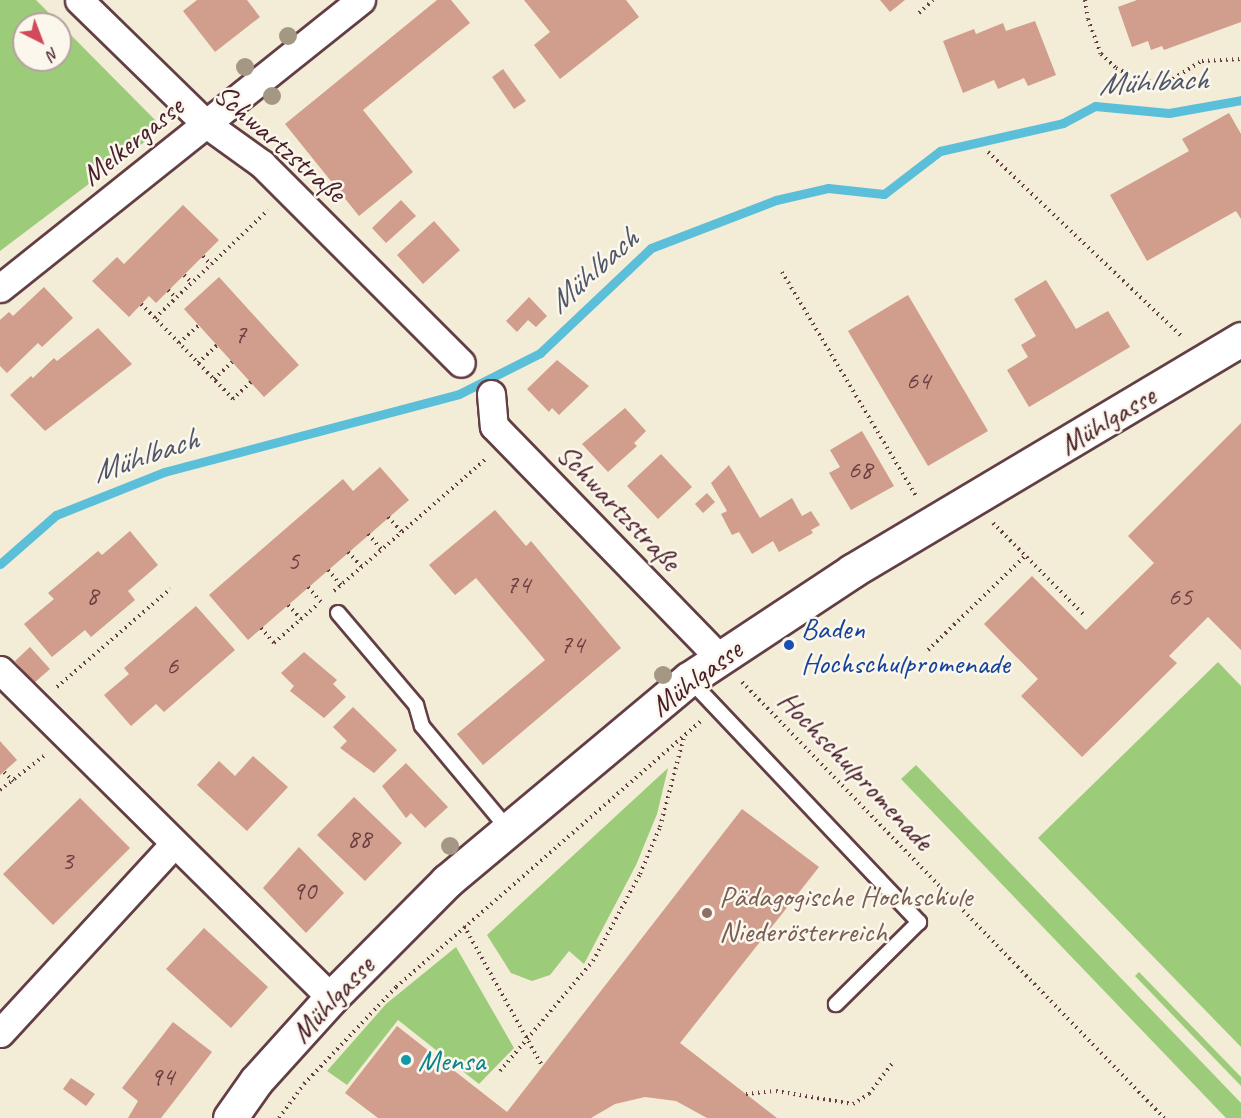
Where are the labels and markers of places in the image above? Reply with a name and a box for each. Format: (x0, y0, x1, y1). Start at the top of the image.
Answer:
place label: Baden Hochschulpromenade (801, 610, 1010, 680)
marker: Baden Hochschulpromenade (782, 638, 796, 652)
place label: Pädagogische Hochschule Niederösterreich (719, 878, 972, 948)
marker: Pädagogische Hochschule Niederösterreich (700, 906, 714, 920)
place label: Mensa (418, 1042, 485, 1078)
marker: Mensa (399, 1053, 413, 1067)

